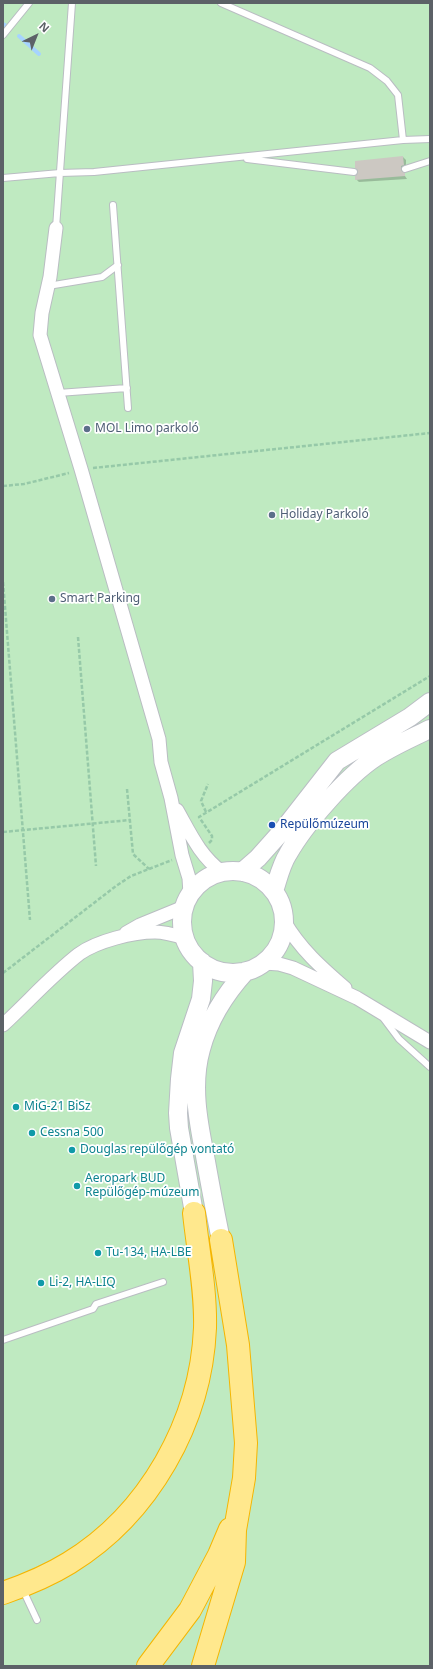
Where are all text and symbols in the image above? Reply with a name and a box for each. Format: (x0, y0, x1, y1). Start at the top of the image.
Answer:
north arrow (16, 16, 56, 56)
text: N (36, 18, 53, 35)
place label: MOL Limo parkoló (95, 422, 199, 436)
marker: MOL Limo parkoló (82, 424, 92, 434)
place label: Holiday Parkoló (280, 508, 369, 522)
marker: Holiday Parkoló (267, 510, 277, 520)
place label: Smart Parking (60, 592, 140, 606)
marker: Smart Parking (47, 594, 57, 604)
place label: Repülőmúzeum (280, 818, 369, 832)
marker: Repülőmúzeum (267, 820, 277, 830)
place label: MiG-21 BiSz (24, 1100, 91, 1114)
marker: MiG-21 BiSz (11, 1102, 21, 1112)
place label: Cessna 500 (40, 1126, 104, 1140)
marker: Cessna 500 (27, 1128, 37, 1138)
place label: Douglas repülőgép vontató (80, 1143, 234, 1157)
marker: Douglas repülőgép vontató (67, 1145, 77, 1155)
place label: Aeropark BUD Repülőgép-múzeum (85, 1172, 199, 1200)
marker: Aeropark BUD Repülőgép-múzeum (72, 1181, 82, 1191)
place label: Tu-134, HA-LBE (106, 1246, 191, 1260)
marker: Tu-134, HA-LBE (93, 1248, 103, 1258)
place label: Li-2, HA-LIQ (49, 1276, 116, 1290)
marker: Li-2, HA-LIQ (36, 1278, 46, 1288)

